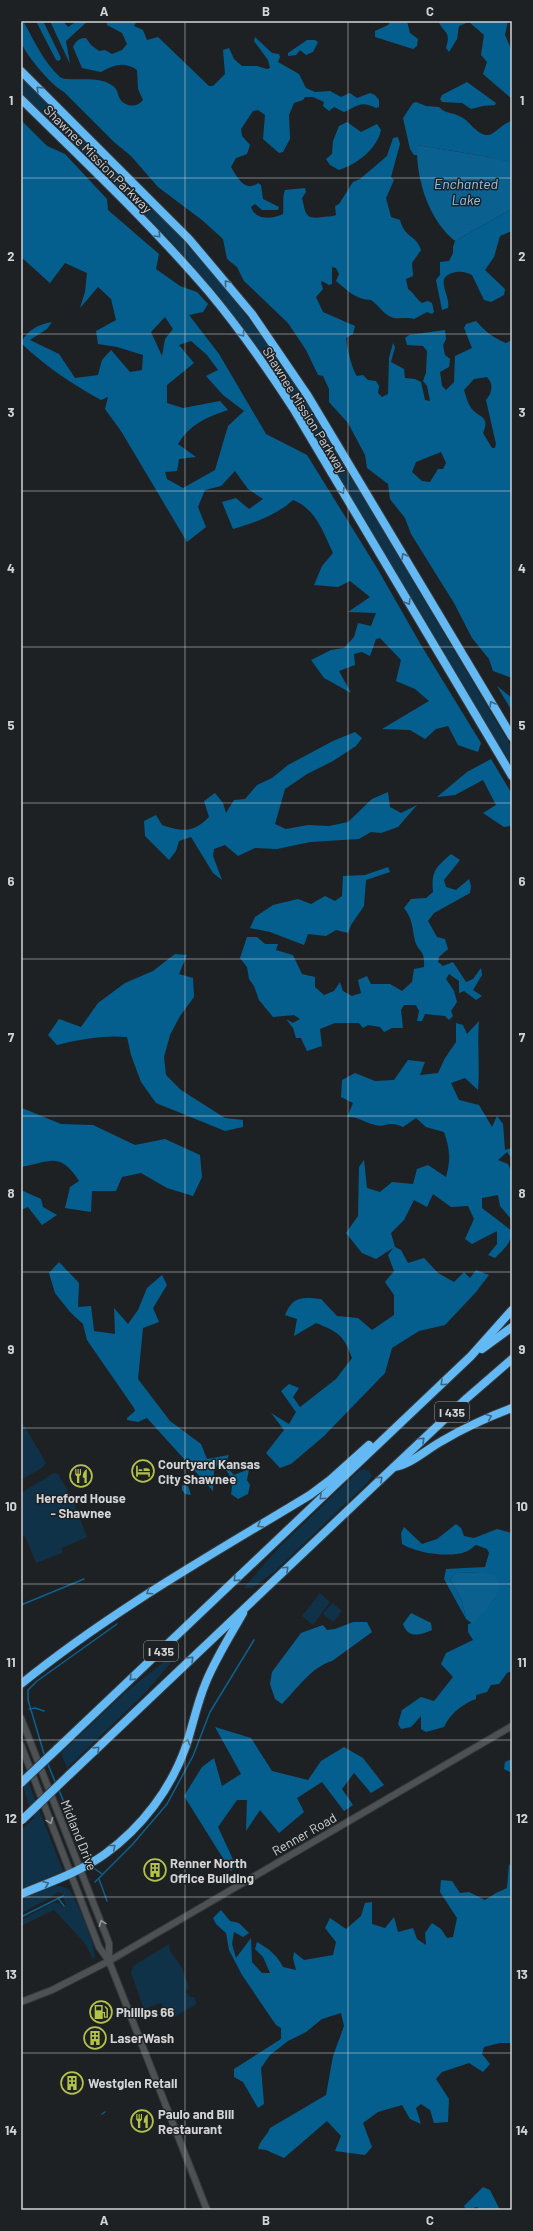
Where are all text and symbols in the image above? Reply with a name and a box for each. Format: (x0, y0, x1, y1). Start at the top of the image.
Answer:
text: A (100, 3, 109, 19)
text: B (262, 3, 270, 19)
text: C (426, 3, 434, 19)
one-way arrow (36, 86, 44, 94)
text: 1 (9, 92, 13, 108)
text: 1 (520, 92, 524, 108)
street label: Shawnee Mission Parkway (41, 102, 155, 216)
water label: Enchanted Lake (434, 175, 499, 208)
one-way arrow (153, 230, 160, 238)
text: 2 (7, 248, 15, 264)
text: 2 (518, 248, 526, 264)
one-way arrow (225, 280, 232, 287)
one-way arrow (237, 330, 245, 337)
street label: Shawnee Mission Parkway (259, 344, 351, 476)
text: 3 (7, 404, 15, 420)
text: 3 (518, 404, 526, 420)
one-way arrow (337, 487, 344, 494)
one-way arrow (401, 553, 408, 560)
text: 4 (7, 560, 15, 576)
text: 4 (518, 560, 526, 576)
one-way arrow (404, 598, 411, 605)
one-way arrow (489, 701, 497, 708)
text: 5 (7, 717, 15, 733)
text: 5 (518, 717, 526, 733)
text: 6 (8, 873, 15, 889)
text: 6 (519, 873, 526, 889)
text: 7 (8, 1029, 15, 1045)
text: 7 (519, 1029, 526, 1045)
text: 8 (7, 1185, 15, 1201)
text: 8 (518, 1185, 526, 1201)
text: 9 (8, 1341, 15, 1357)
text: 9 (519, 1341, 526, 1357)
one-way arrow (440, 1378, 447, 1385)
road number: I 435 (435, 1402, 469, 1422)
one-way arrow (485, 1414, 493, 1422)
one-way arrow (417, 1437, 425, 1445)
place label: Courtyard Kansas City Shawnee (158, 1456, 261, 1487)
hotel icon: Courtyard Kansas City Shawnee (130, 1458, 156, 1484)
restaurant icon: Hereford House - Shawnee (68, 1463, 94, 1489)
one-way arrow (375, 1477, 383, 1484)
place label: Hereford House - Shawnee (36, 1490, 126, 1521)
one-way arrow (319, 1493, 327, 1500)
text: 10 (5, 1498, 17, 1514)
text: 10 (516, 1498, 528, 1514)
one-way arrow (257, 1520, 264, 1527)
one-way arrow (281, 1566, 289, 1574)
one-way arrow (233, 1574, 241, 1582)
one-way arrow (146, 1587, 153, 1595)
road number: I 435 (144, 1641, 178, 1661)
text: 11 (6, 1654, 16, 1670)
text: 11 (517, 1654, 527, 1670)
one-way arrow (186, 1656, 194, 1664)
one-way arrow (129, 1673, 137, 1681)
one-way arrow (182, 1739, 190, 1746)
one-way arrow (92, 1746, 100, 1753)
street label: Midland Drive (58, 1797, 100, 1873)
street label: Renner Road (269, 1809, 339, 1859)
text: 12 (5, 1810, 17, 1826)
text: 12 (516, 1810, 528, 1826)
one-way arrow (45, 1817, 53, 1824)
one-way arrow (109, 1845, 116, 1852)
place label: Renner North Office Building (170, 1855, 254, 1886)
building icon: Renner North Office Building (142, 1857, 168, 1883)
one-way arrow (41, 1881, 49, 1889)
one-way arrow (98, 1920, 106, 1927)
text: 13 (5, 1966, 17, 1982)
text: 13 (516, 1966, 528, 1982)
fuel station icon: Phillips 66 (88, 1999, 114, 2025)
place label: Phillips 66 (116, 2004, 174, 2020)
building icon: LaserWash (82, 2025, 108, 2051)
place label: LaserWash (110, 2030, 174, 2046)
building icon: Westglen Retail (59, 2070, 85, 2096)
place label: Westglen Retail (88, 2075, 177, 2091)
place label: Paulo and Bill Restaurant (158, 2106, 234, 2137)
restaurant icon: Paulo and Bill Restaurant (129, 2108, 155, 2134)
text: 14 (5, 2122, 17, 2138)
text: 14 (516, 2122, 528, 2138)
text: A (100, 2212, 109, 2228)
text: B (262, 2212, 270, 2228)
text: C (426, 2212, 434, 2228)

